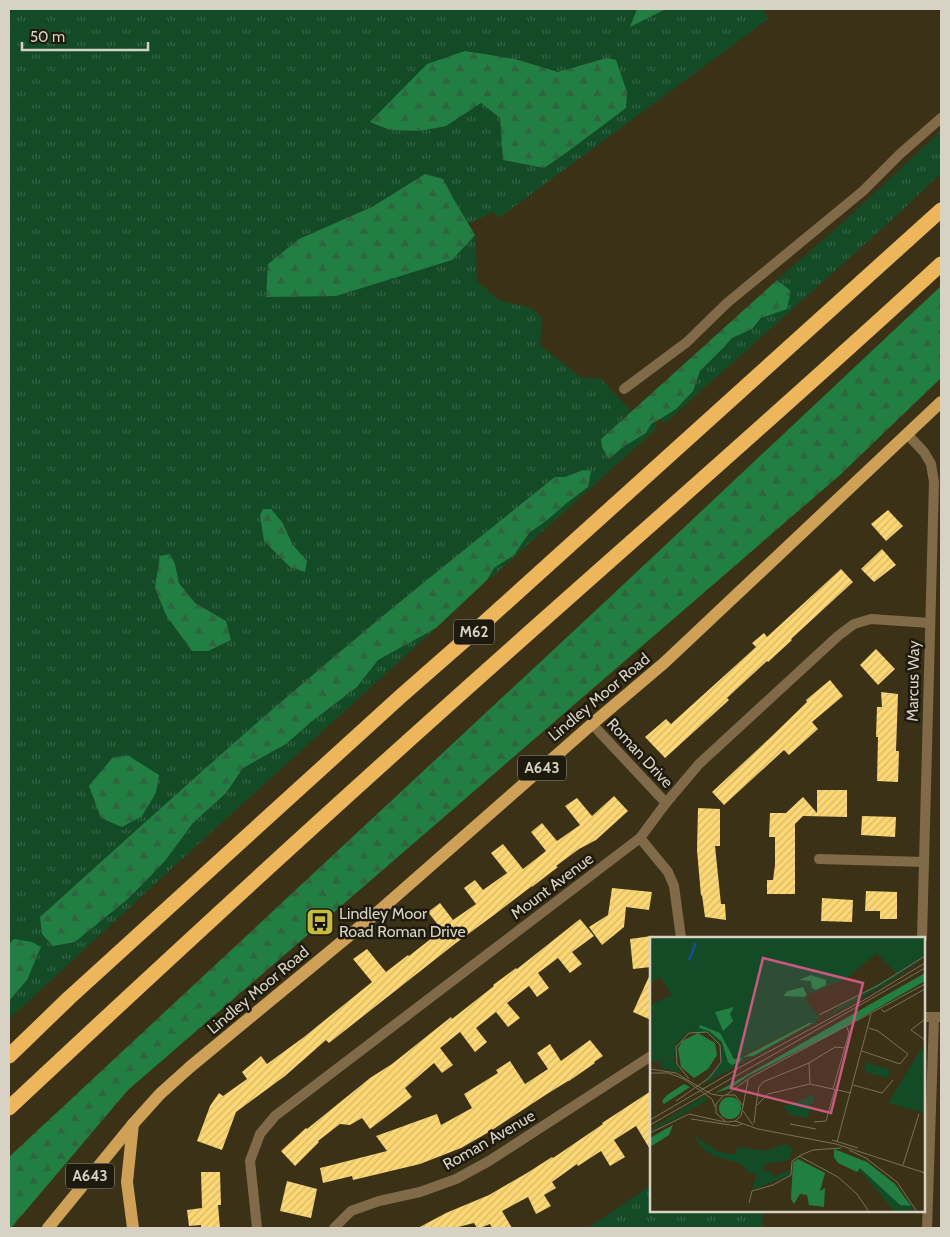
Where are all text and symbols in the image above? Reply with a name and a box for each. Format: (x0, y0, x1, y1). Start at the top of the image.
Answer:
scale bar (22, 20, 149, 52)
text: 50 m (30, 28, 65, 46)
road number: M62 (454, 620, 494, 644)
street label: Marcus Way (903, 640, 923, 722)
street label: Lindley Moor Road (544, 649, 654, 745)
street label: Roman Drive (603, 714, 677, 792)
road number: A643 (518, 756, 566, 780)
street label: Mount Avenue (507, 849, 597, 923)
place label: Lindley Moor Road Roman Drive (339, 904, 466, 941)
bus stop icon: Lindley Moor Road Roman Drive (305, 907, 335, 937)
inset map (650, 937, 925, 1212)
street label: Lindley Moor Road (203, 942, 313, 1038)
street label: Roman Avenue (440, 1106, 538, 1174)
road number: A643 (66, 1164, 114, 1188)

